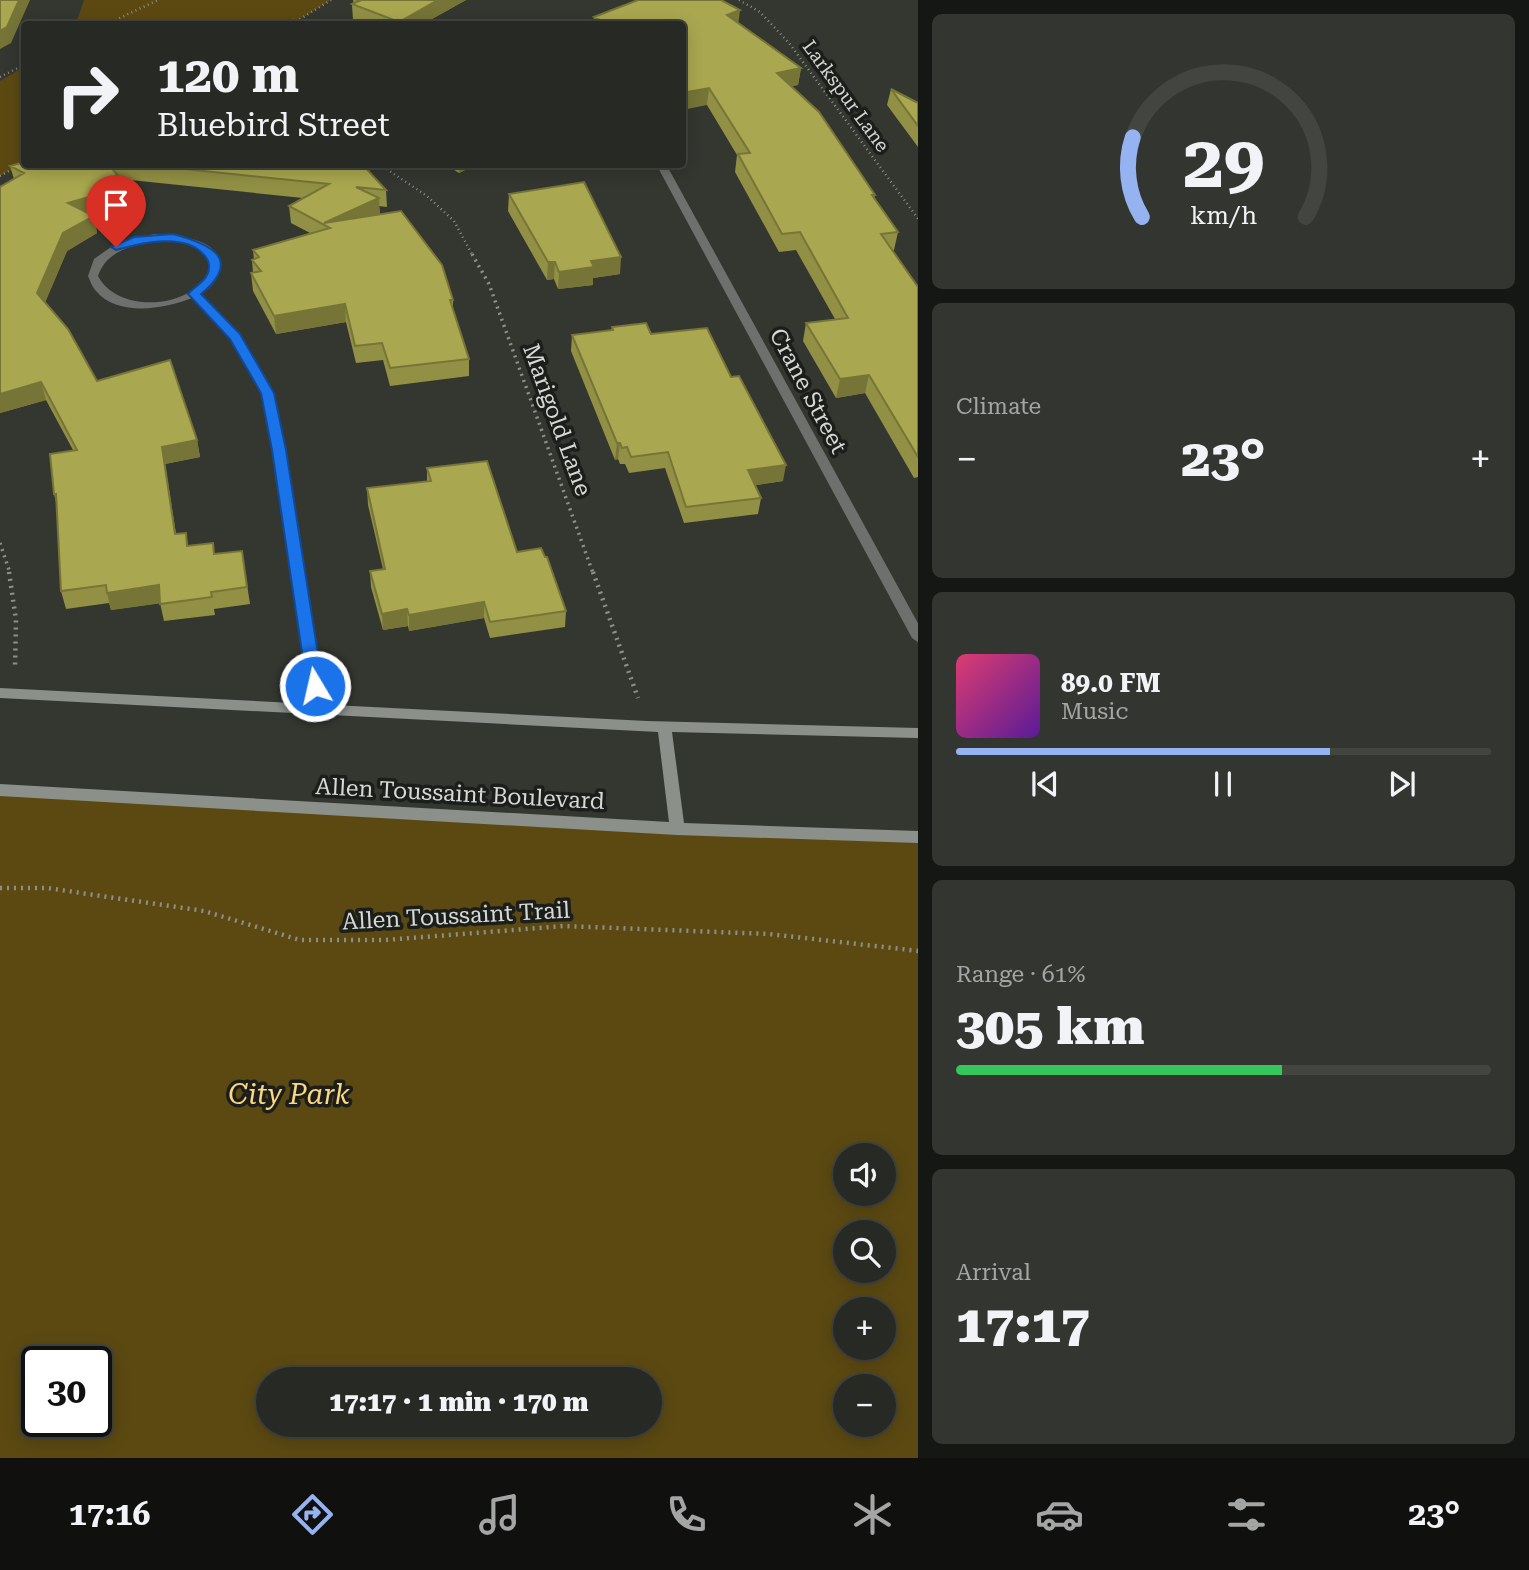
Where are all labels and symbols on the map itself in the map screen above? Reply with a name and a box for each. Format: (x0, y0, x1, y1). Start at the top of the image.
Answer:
street label: Larkspur Lane (798, 36, 894, 156)
pin (86, 175, 146, 247)
street label: Crane Street (764, 324, 852, 458)
street label: Marigold Lane (517, 340, 597, 500)
position arrow (278, 649, 352, 723)
street label: Allen Toussaint Boulevard (315, 773, 606, 815)
street label: Allen Toussaint Trail (341, 897, 571, 935)
park label: City Park (228, 1078, 350, 1111)
speed limit sign: 30 (21, 1346, 112, 1437)

